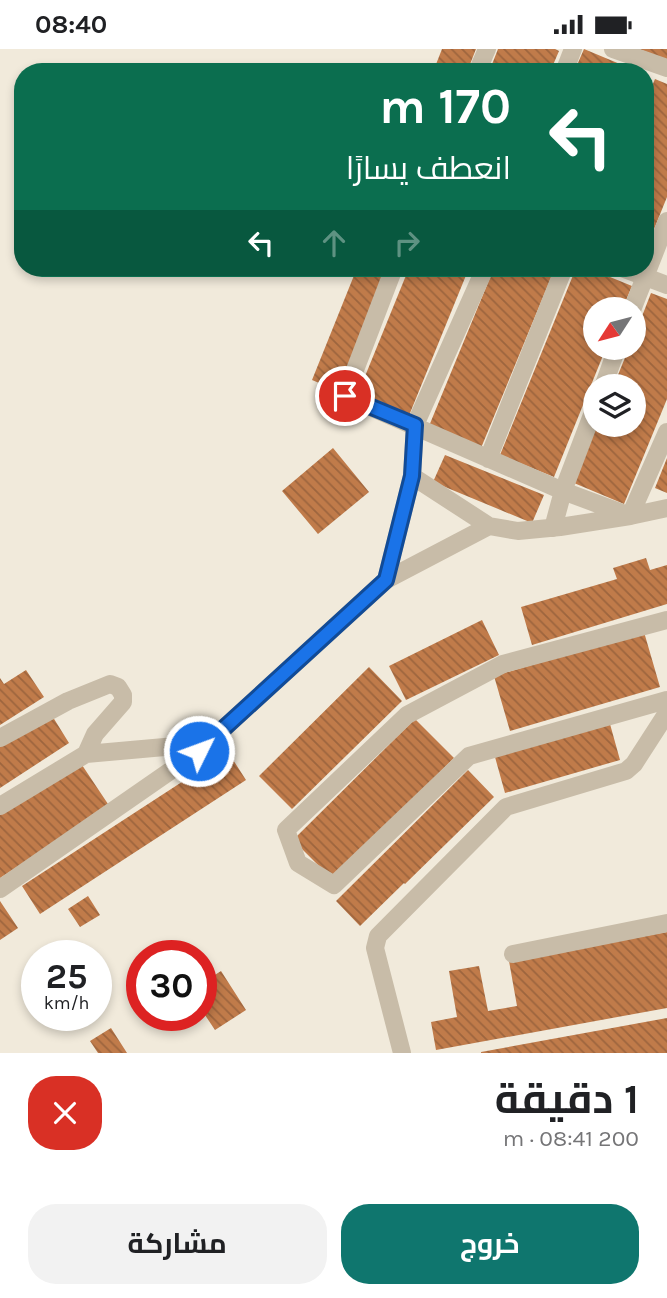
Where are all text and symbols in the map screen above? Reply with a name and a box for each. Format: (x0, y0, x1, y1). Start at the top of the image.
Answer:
text: 08:40 (35, 9, 107, 40)
text: 170 m (379, 78, 511, 135)
icon: left (535, 91, 626, 182)
text: انعطف يسارًا (346, 150, 511, 187)
icon: left (242, 224, 280, 262)
icon: ahead (315, 224, 353, 262)
icon: right (388, 224, 426, 262)
north arrow (583, 297, 646, 361)
map controls (583, 297, 646, 437)
pin (315, 366, 375, 426)
button: layers (583, 374, 646, 437)
icon: arrive (326, 377, 364, 415)
position arrow (162, 714, 236, 788)
speed limit sign: 30 (126, 940, 217, 1031)
text: 25 (46, 956, 87, 997)
text: km/h (44, 992, 89, 1014)
text: 1 دقيقة (495, 1074, 639, 1124)
button: close (28, 1076, 102, 1150)
text: 200 m · 08:41 (503, 1125, 639, 1152)
button: مشاركة (28, 1204, 327, 1284)
button: خروج (341, 1204, 639, 1284)

